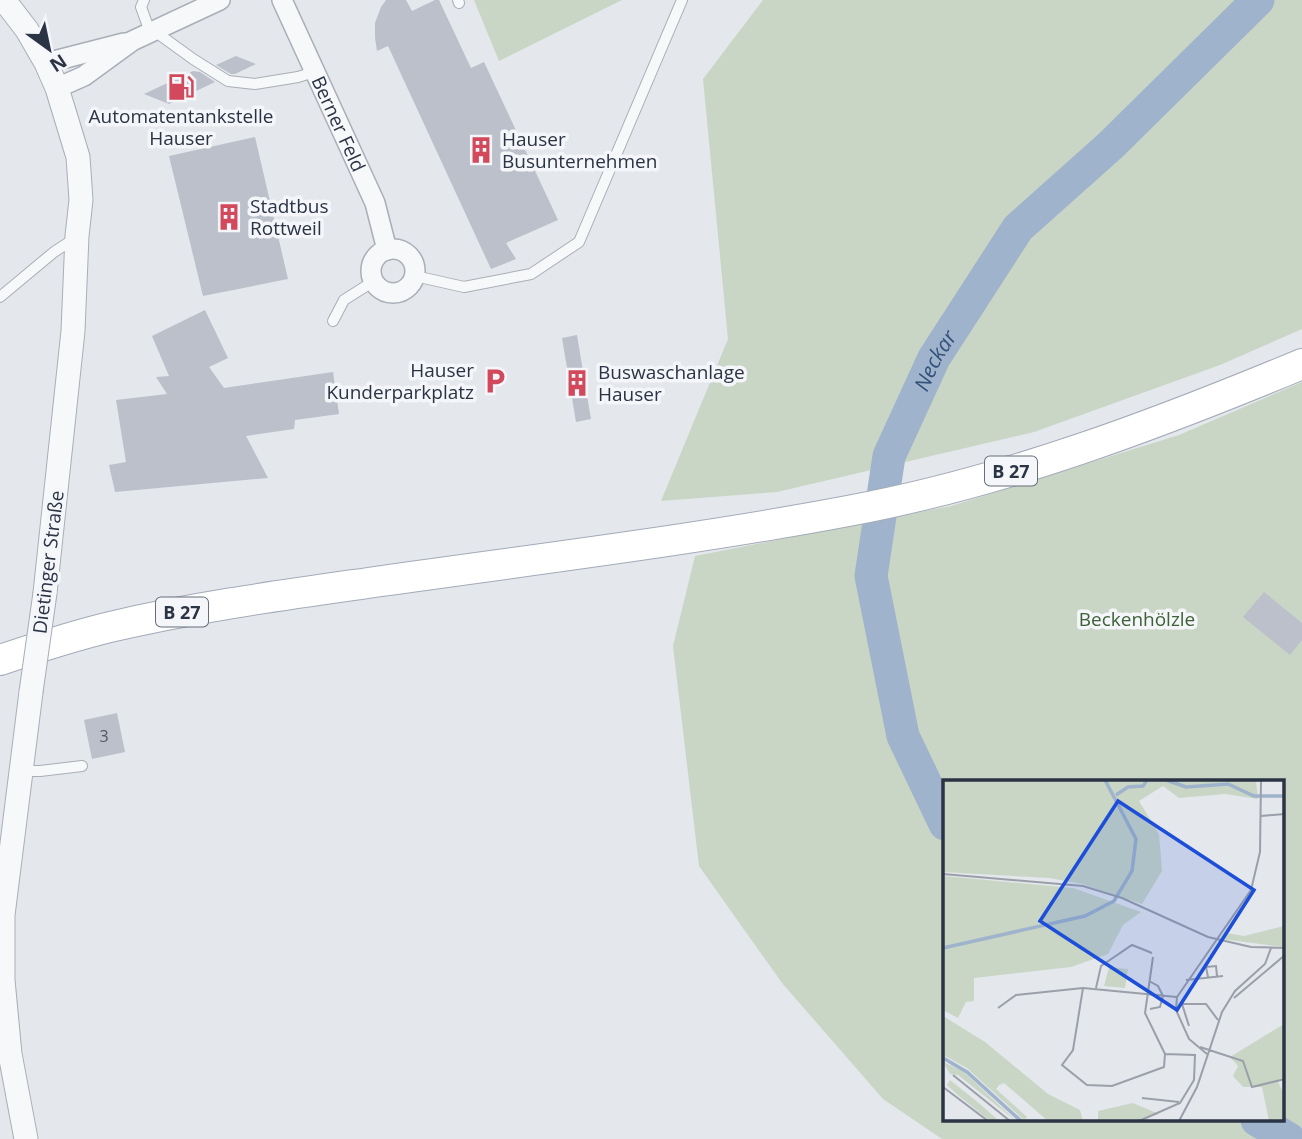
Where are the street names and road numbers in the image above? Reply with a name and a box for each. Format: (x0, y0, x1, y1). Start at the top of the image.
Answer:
street label: Berner Feld (305, 72, 372, 176)
road number: B 27 (985, 457, 1037, 486)
street label: Dietinger Straße (26, 489, 70, 635)
road number: B 27 (156, 598, 208, 626)

